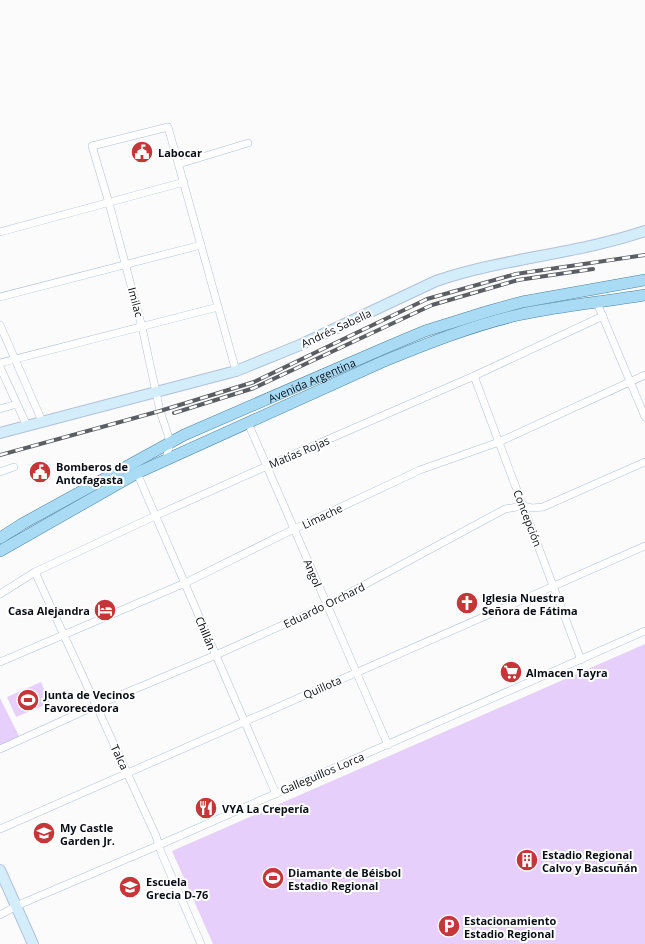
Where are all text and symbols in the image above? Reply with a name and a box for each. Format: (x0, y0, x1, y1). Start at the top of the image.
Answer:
public building icon: Labocar (129, 139, 155, 165)
place label: Labocar (158, 145, 202, 160)
street label: Imilac (125, 285, 147, 319)
street label: Andrés Sabella (298, 305, 374, 351)
street label: Avenida Argentina (266, 354, 358, 405)
street label: Matías Rojas (266, 433, 332, 471)
public building icon: Bomberos de Antofagasta (27, 459, 53, 485)
place label: Bomberos de Antofagasta (56, 459, 129, 487)
street label: Concepción (510, 487, 546, 549)
street label: Limache (299, 500, 345, 532)
street label: Angol (300, 557, 326, 589)
street label: Eduardo Orchard (281, 579, 367, 631)
church icon: Iglesia Nuestra Señora de Fátima (454, 590, 480, 616)
place label: Iglesia Nuestra Señora de Fátima (482, 590, 578, 618)
hotel icon: Casa Alejandra (92, 597, 118, 623)
place label: Casa Alejandra (8, 603, 90, 618)
street label: Chillán (192, 614, 220, 652)
supermarket icon: Almacen Tayra (498, 659, 524, 685)
place label: Almacen Tayra (526, 665, 608, 680)
street label: Quillota (301, 672, 343, 702)
sports icon: Junta de Vecinos Favorecedora (15, 687, 41, 713)
place label: Junta de Vecinos Favorecedora (43, 687, 135, 715)
street label: Talca (108, 742, 132, 772)
street label: Galleguillos Lorca (278, 749, 366, 797)
restaurant icon: VYA La Crepería (193, 795, 219, 821)
place label: VYA La Crepería (222, 801, 309, 816)
school or university icon: My Castle Garden Jr. (31, 820, 57, 846)
place label: My Castle Garden Jr. (60, 820, 115, 848)
building icon: Estadio Regional Calvo y Bascuñán (514, 847, 540, 873)
place label: Estadio Regional Calvo y Bascuñán (542, 847, 638, 875)
sports icon: Diamante de Béisbol Estadio Regional (260, 865, 286, 891)
place label: Diamante de Béisbol Estadio Regional (288, 865, 401, 893)
school or university icon: Escuela Grecia D-76 (117, 874, 143, 900)
place label: Escuela Grecia D-76 (146, 874, 208, 902)
parking icon: Estacionamiento Estadio Regional (436, 913, 462, 939)
place label: Estacionamiento Estadio Regional (464, 913, 556, 941)

